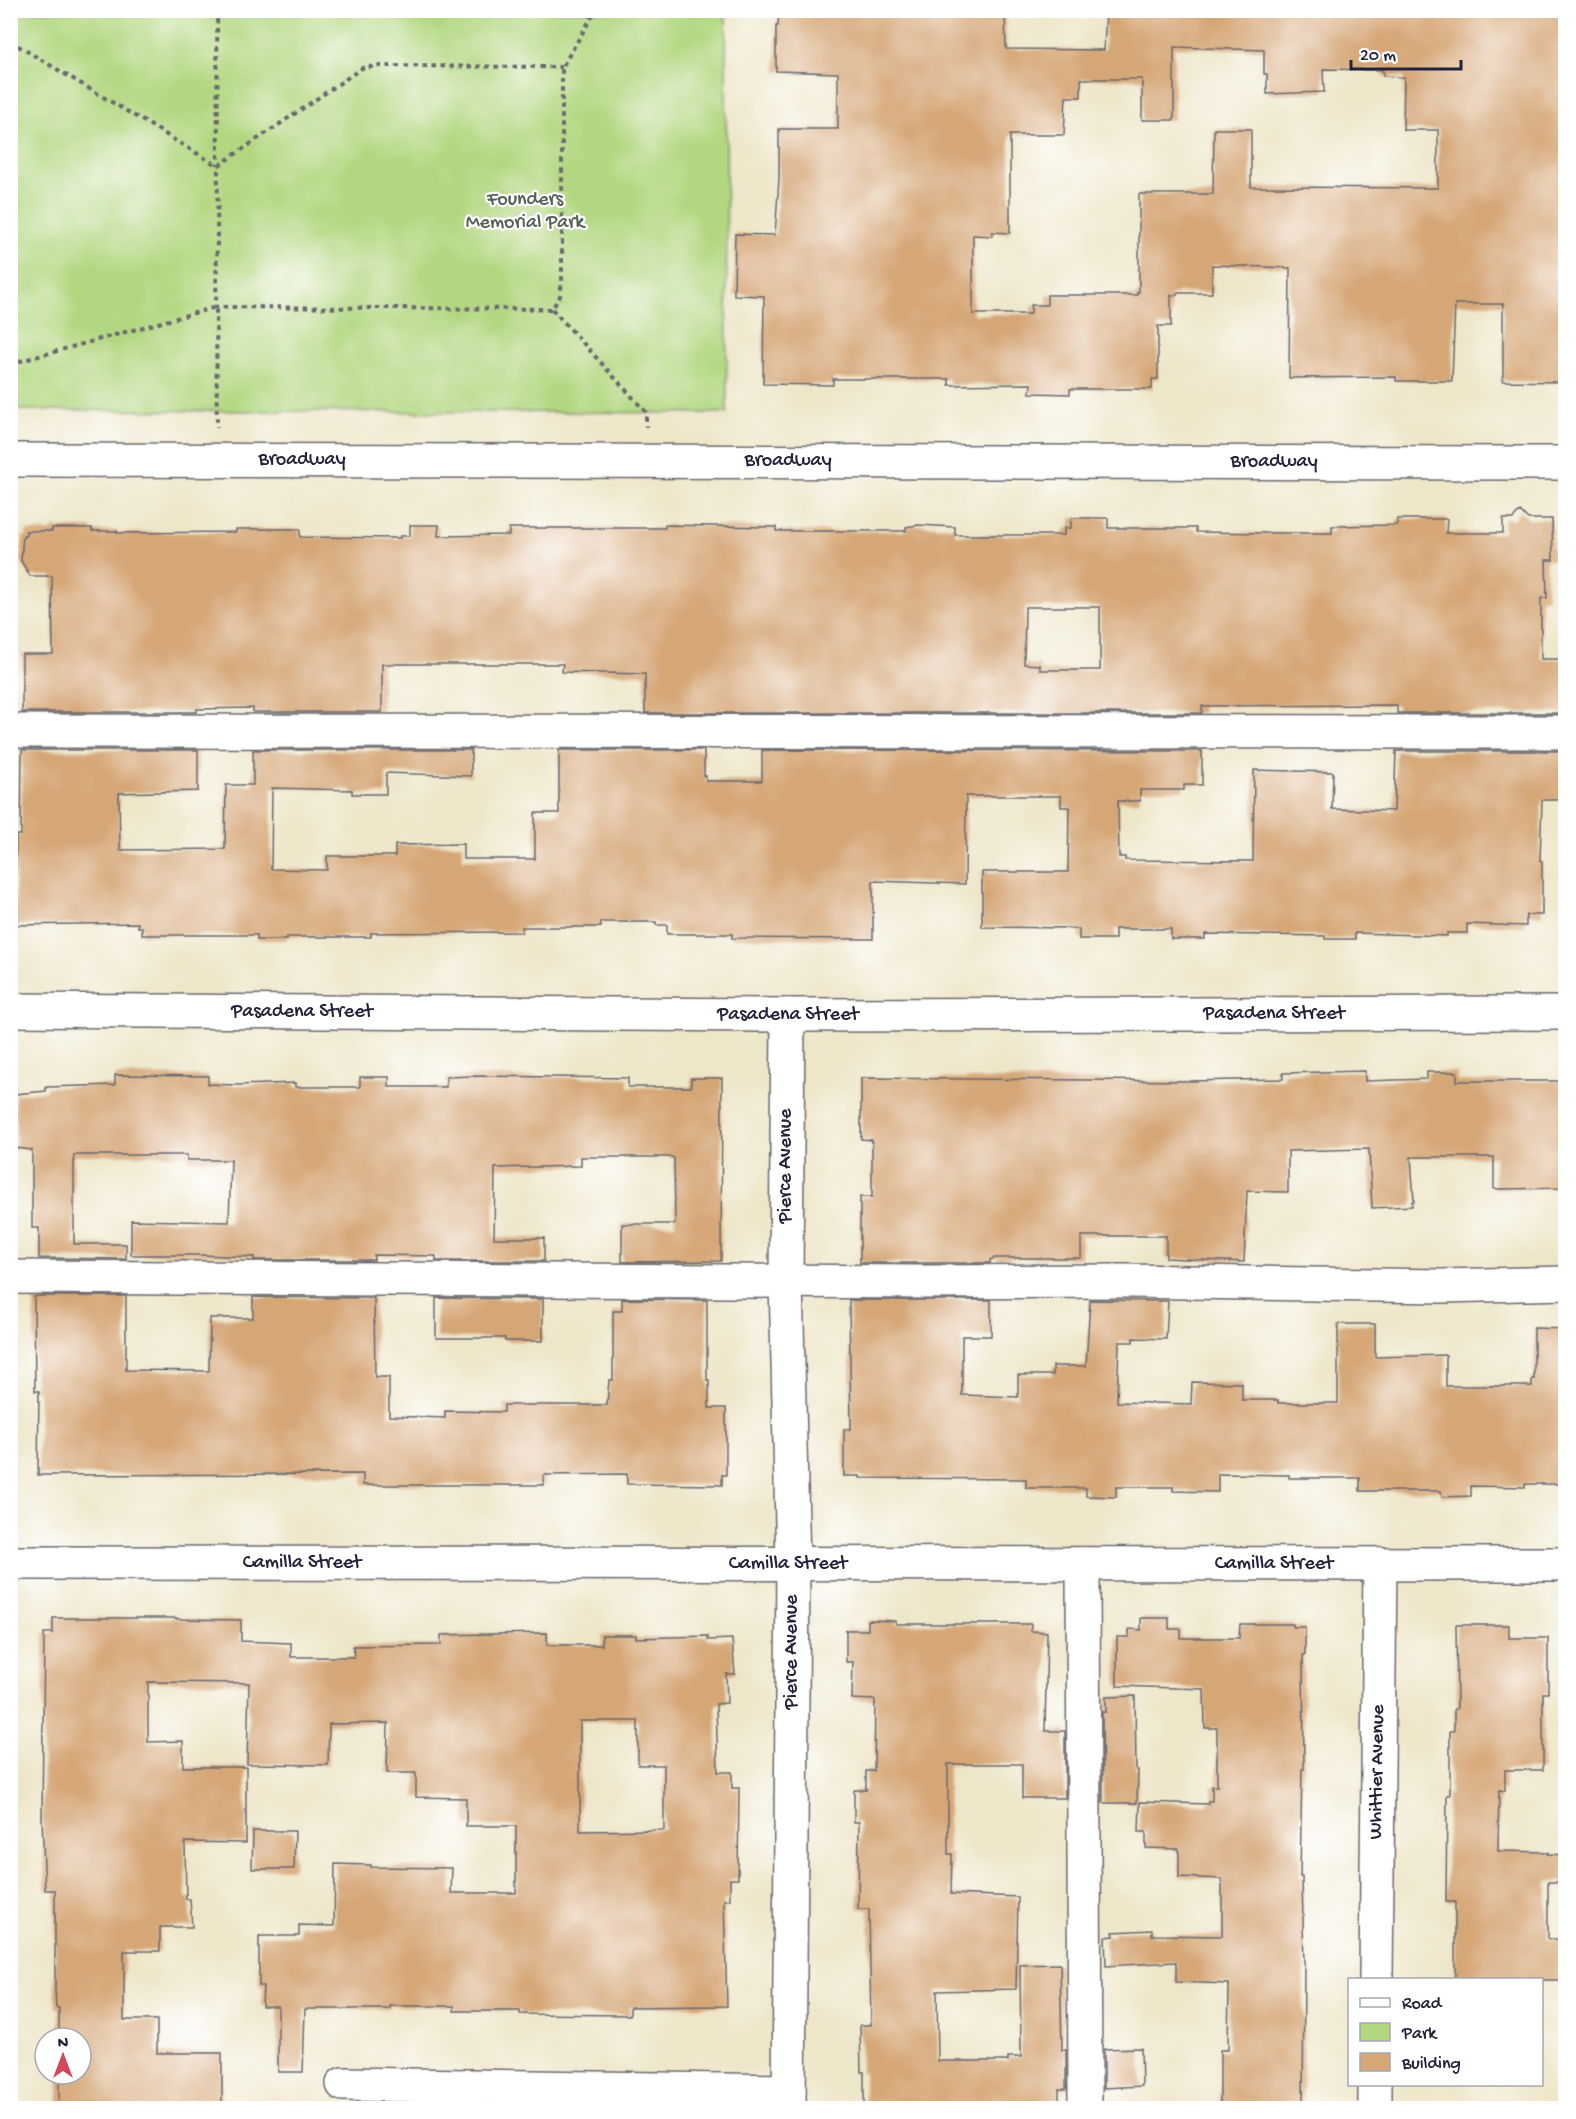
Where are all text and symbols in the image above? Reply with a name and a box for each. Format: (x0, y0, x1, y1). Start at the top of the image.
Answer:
scale bar (1351, 33, 1460, 71)
text: 20 m (1360, 46, 1396, 67)
park label: Founders Memorial Park (466, 189, 586, 235)
street label: Broadway (258, 449, 346, 472)
street label: Broadway (744, 450, 832, 473)
street label: Broadway (1230, 451, 1318, 474)
street label: Pasadena Street (230, 1001, 374, 1024)
street label: Pasadena Street (1202, 1003, 1346, 1026)
street label: Pasadena Street (716, 1004, 860, 1027)
street label: Pierce Avenue (775, 1108, 798, 1224)
street label: Camilla Street (243, 1552, 363, 1575)
street label: Camilla Street (729, 1553, 849, 1576)
street label: Camilla Street (1215, 1553, 1335, 1576)
street label: Pierce Avenue (781, 1594, 804, 1710)
street label: Whittier Avenue (1365, 1704, 1391, 1840)
legend (1348, 1978, 1543, 2086)
text: Road (1402, 1994, 1443, 2015)
text: Park (1401, 2024, 1438, 2045)
north arrow (33, 2026, 93, 2086)
text: N (58, 2035, 69, 2054)
text: Building (1401, 2054, 1461, 2075)

